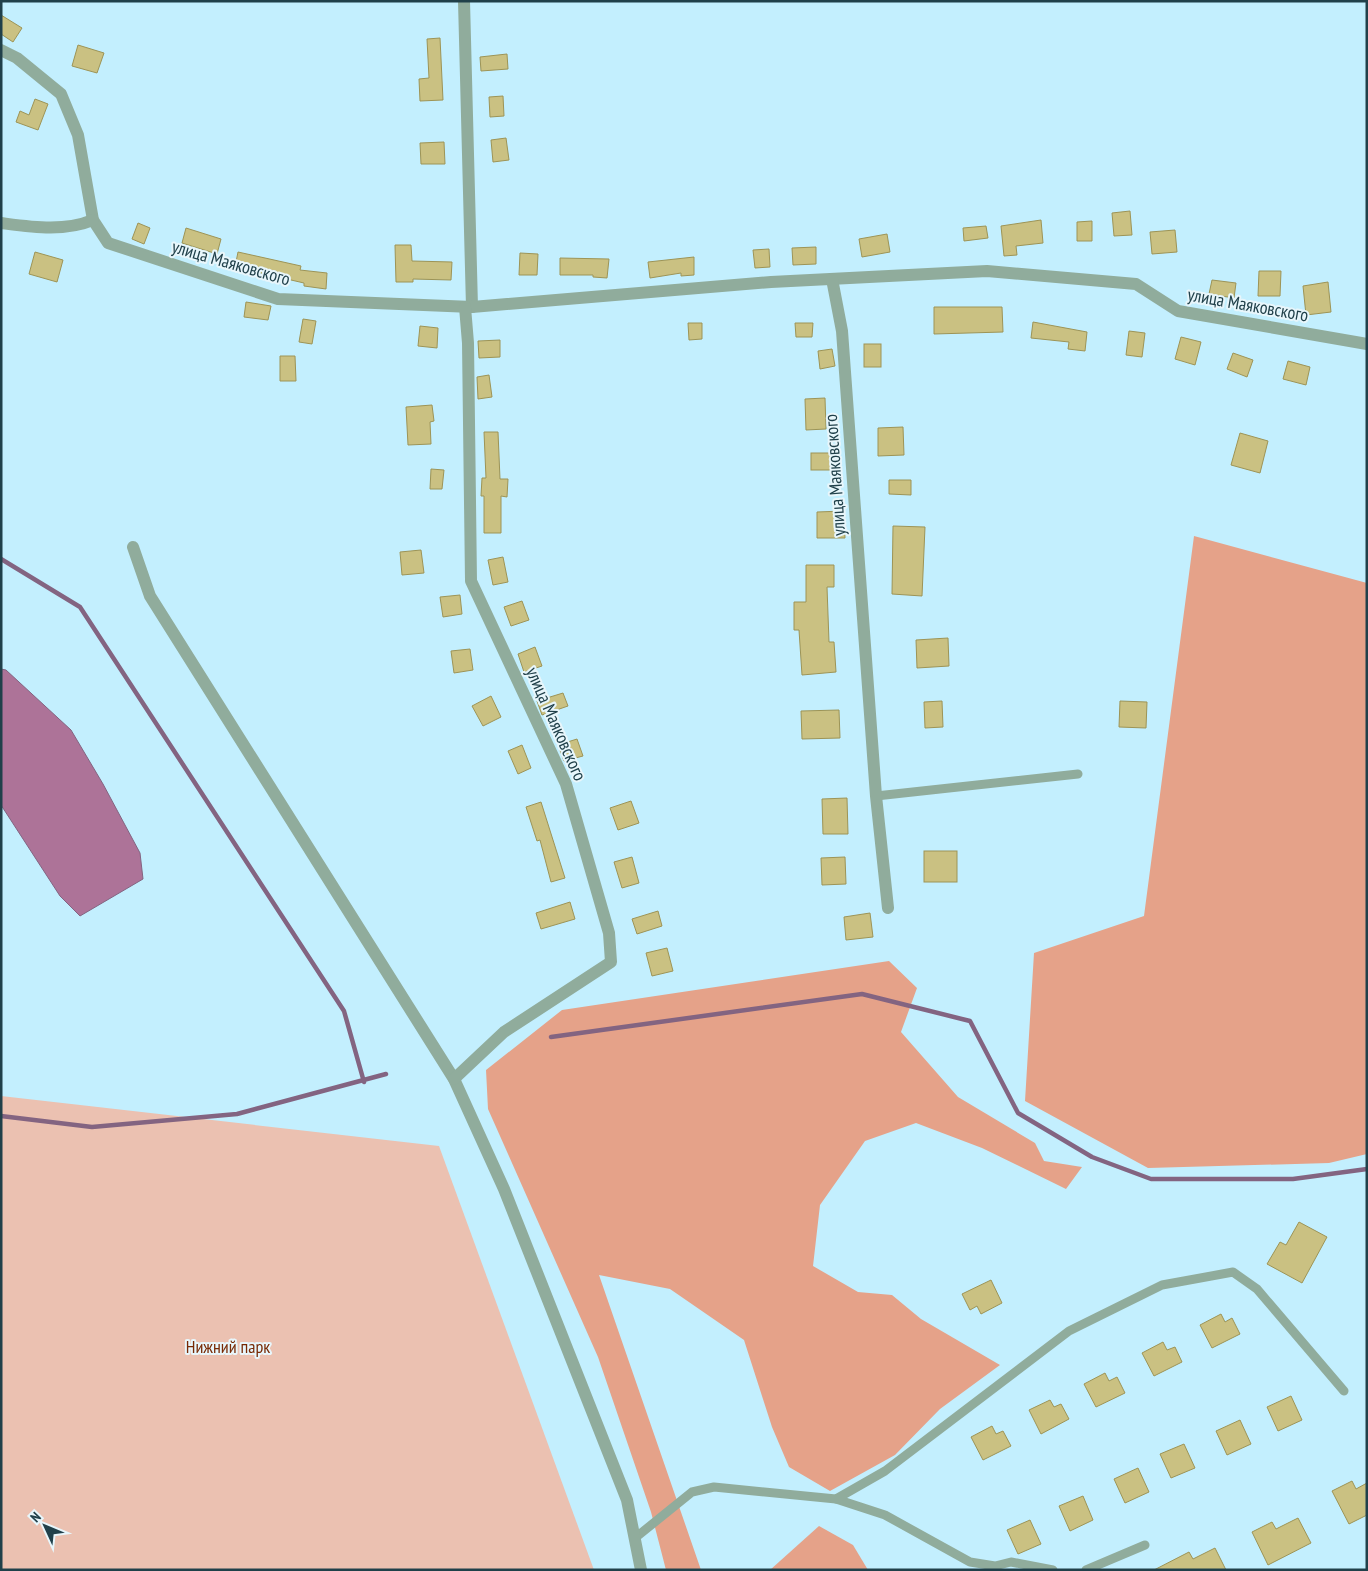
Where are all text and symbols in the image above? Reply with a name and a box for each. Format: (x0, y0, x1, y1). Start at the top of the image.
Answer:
street label: улица Маяковского (169, 235, 293, 290)
street label: улица Маяковского (1186, 283, 1310, 326)
street label: улица Маяковского (819, 413, 850, 537)
street label: улица Маяковского (521, 663, 592, 784)
park label: Нижний парк (186, 1335, 270, 1358)
north arrow (20, 1501, 70, 1551)
text: N (27, 1508, 45, 1526)

